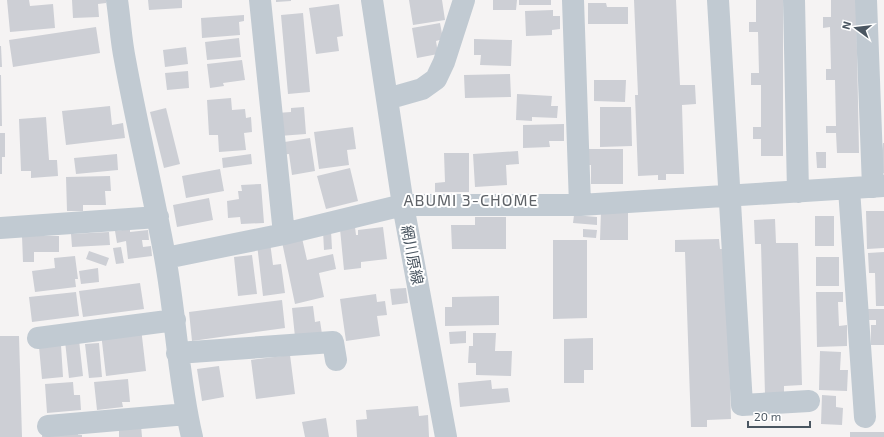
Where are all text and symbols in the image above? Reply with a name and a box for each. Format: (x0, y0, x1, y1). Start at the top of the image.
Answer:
north arrow (836, 8, 876, 48)
text: N (839, 20, 853, 31)
district label: ABUMI 3-CHOME (404, 190, 538, 209)
street label: 網川原線 (398, 224, 428, 286)
scale bar (748, 403, 810, 429)
text: 20 m (754, 409, 781, 423)

